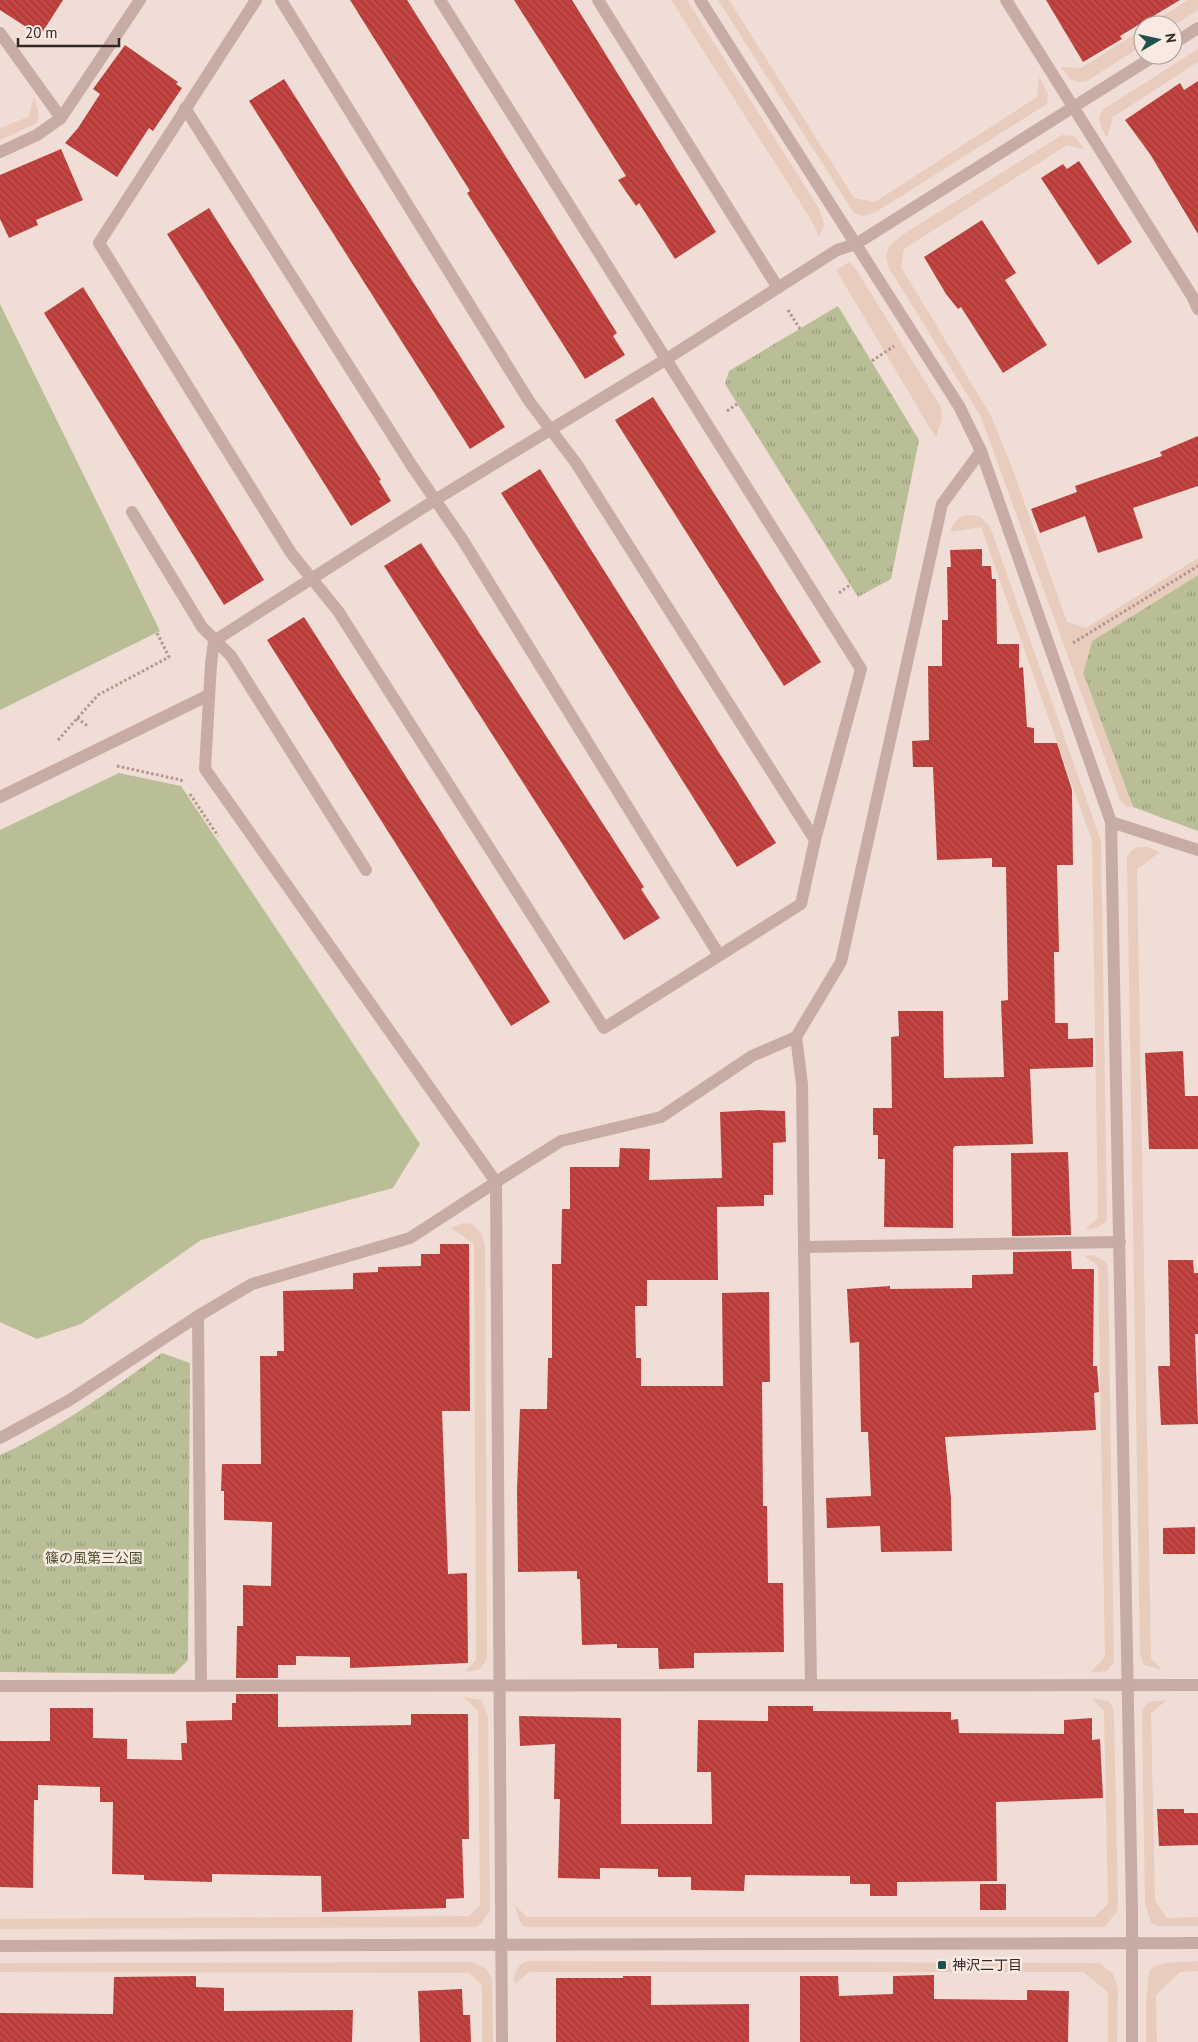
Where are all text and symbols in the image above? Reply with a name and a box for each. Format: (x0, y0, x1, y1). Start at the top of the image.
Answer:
scale bar (18, 15, 119, 47)
north arrow (1133, 15, 1183, 65)
text: 20 m (25, 23, 58, 42)
text: N (1161, 32, 1180, 44)
park label: 篠の風第三公園 (45, 1549, 143, 1567)
place label: 神沢二丁目 (952, 1956, 1022, 1974)
marker: 神沢二丁目 (936, 1959, 948, 1971)

